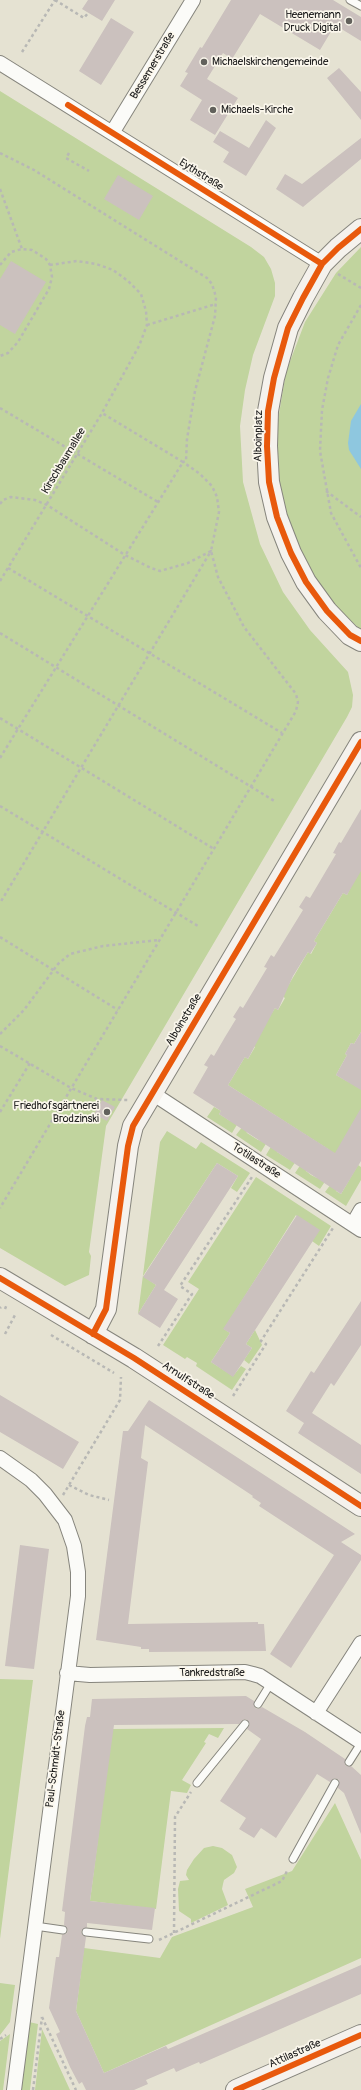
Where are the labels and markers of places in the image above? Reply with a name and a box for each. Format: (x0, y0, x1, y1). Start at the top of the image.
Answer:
place label: Heenemann Druck Digital (284, 8, 341, 34)
marker: Heenemann Druck Digital (344, 16, 354, 26)
place label: Michaelskirchengemeinde (212, 55, 328, 69)
marker: Michaelskirchengemeinde (199, 57, 209, 67)
place label: Michaels-Kirche (221, 103, 293, 117)
marker: Michaels-Kirche (208, 105, 218, 115)
place label: Friedhofsgärtnerei Brodzinski (13, 1099, 99, 1125)
marker: Friedhofsgärtnerei Brodzinski (102, 1107, 112, 1117)

